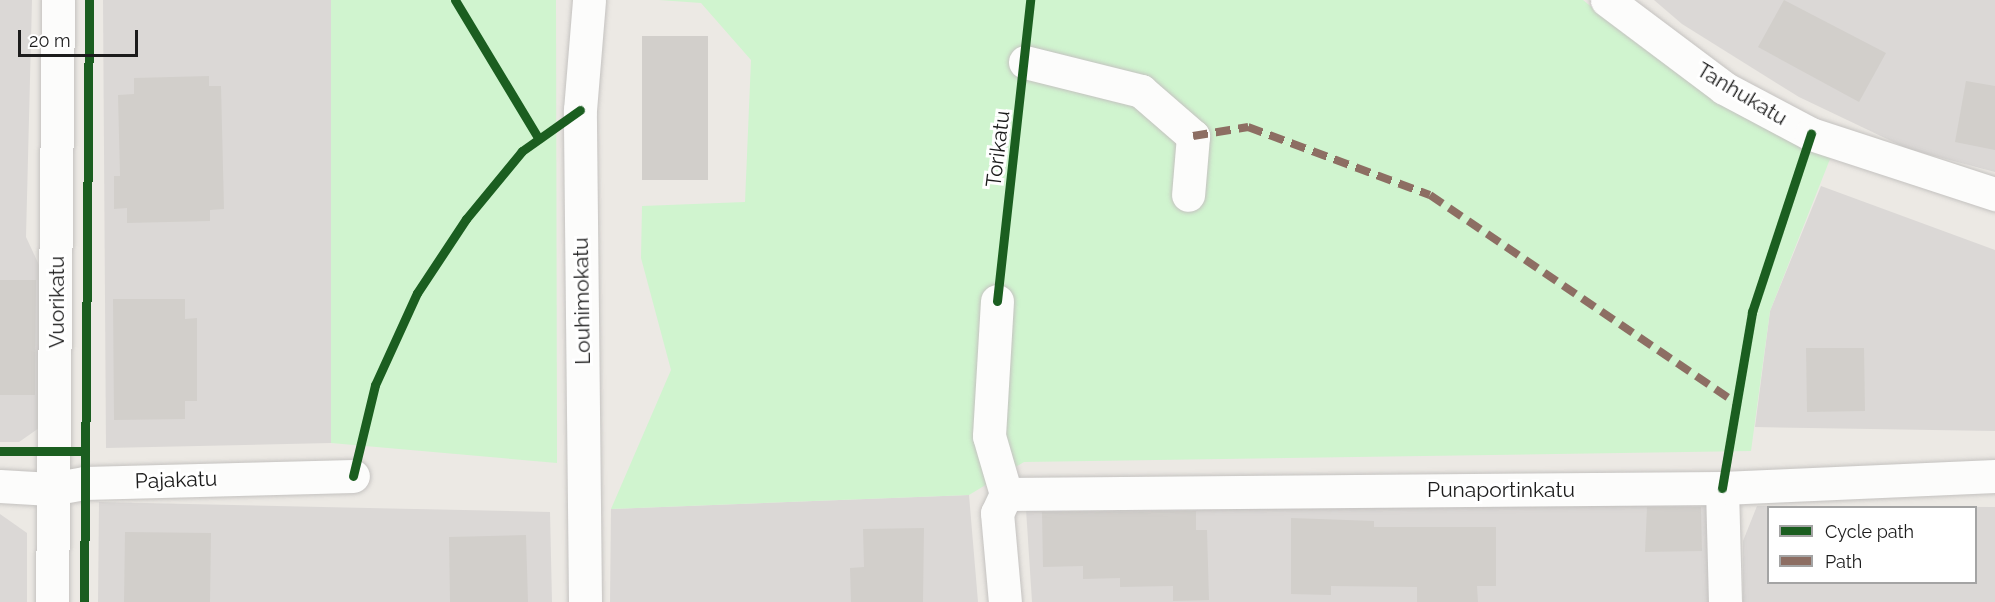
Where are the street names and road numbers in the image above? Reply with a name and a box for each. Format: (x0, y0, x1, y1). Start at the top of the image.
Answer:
street label: Tanhukatu (1692, 57, 1792, 131)
street label: Torikatu (981, 109, 1015, 189)
street label: Louhimokatu (568, 237, 596, 365)
street label: Vuorikatu (44, 256, 70, 348)
street label: Pajakatu (134, 466, 218, 494)
street label: Punaportinkatu (1427, 477, 1575, 503)

